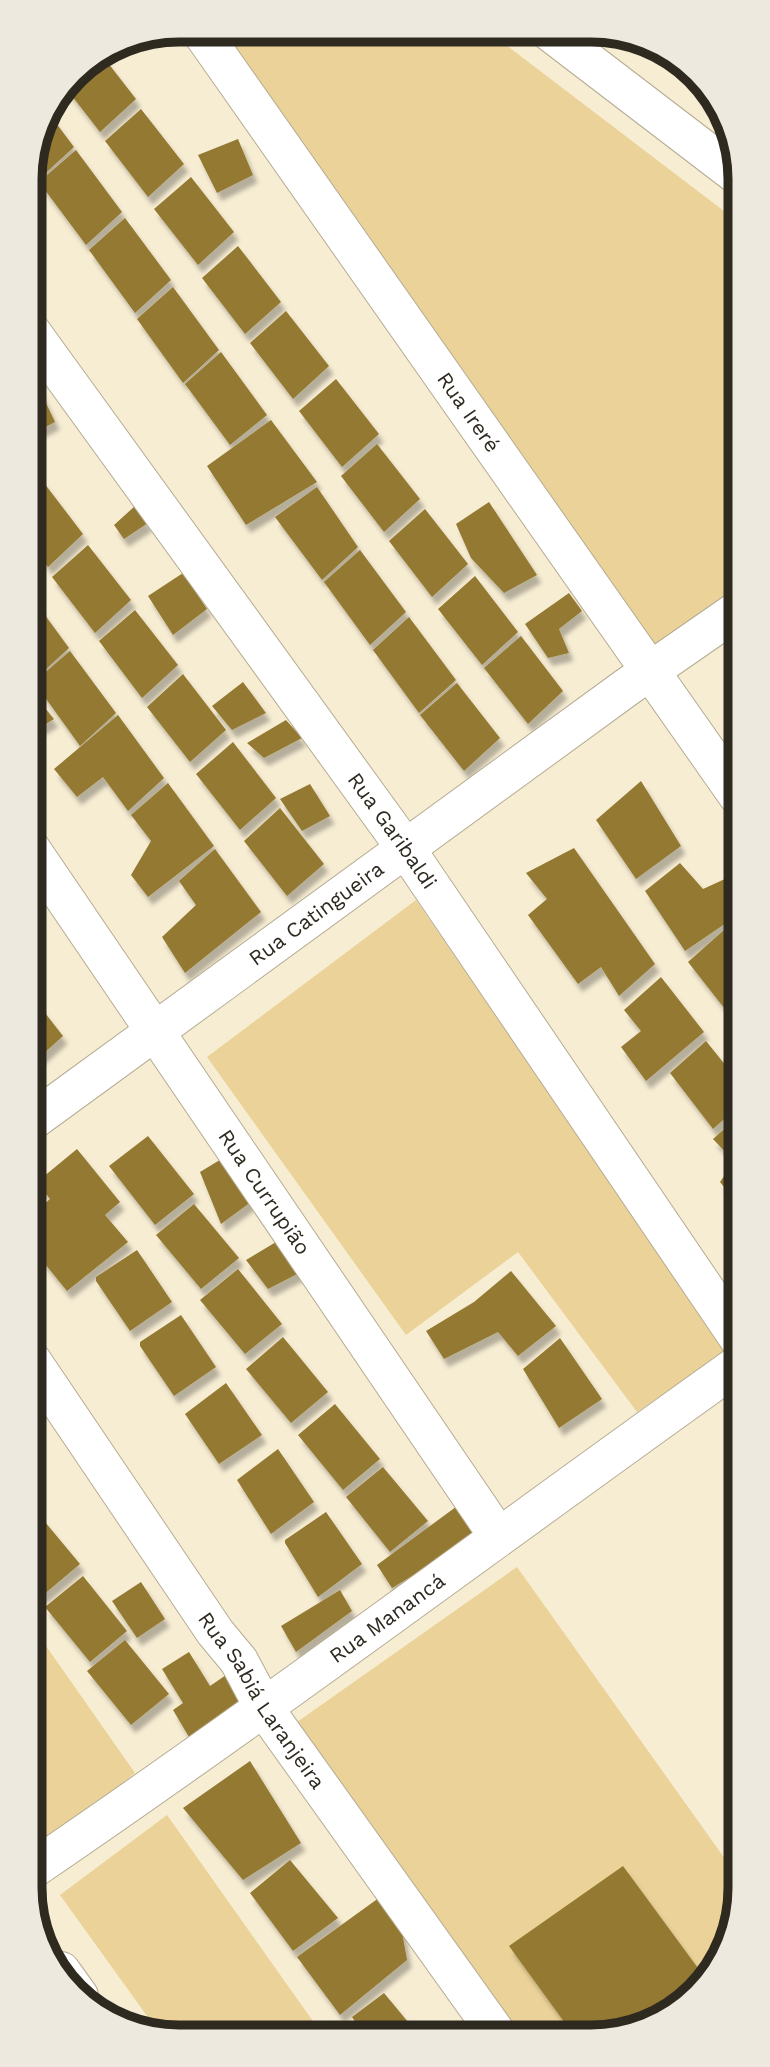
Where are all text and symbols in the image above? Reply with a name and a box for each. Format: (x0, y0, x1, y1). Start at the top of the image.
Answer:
street label: Rua Ireré (432, 367, 506, 457)
street label: Rua Garibaldi (343, 767, 442, 893)
street label: Rua Catingueira (244, 856, 388, 971)
street label: Rua Currupião (213, 1125, 316, 1259)
street label: Rua Manancá (324, 1568, 450, 1668)
street label: Rua Sabiá Laranjeira (193, 1607, 331, 1794)

